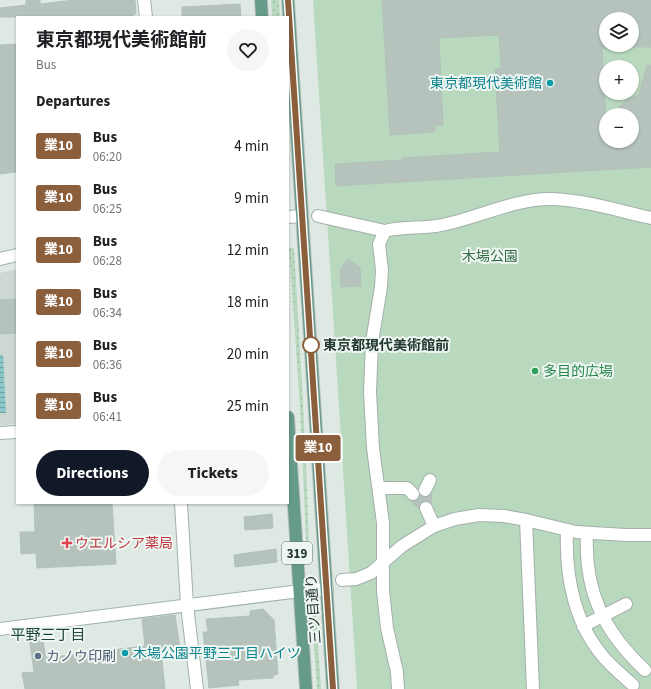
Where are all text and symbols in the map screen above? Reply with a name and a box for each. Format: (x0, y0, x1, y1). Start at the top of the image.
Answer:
map controls (599, 12, 639, 148)
button: layers (599, 12, 639, 52)
text: 東京都現代美術館前 (36, 27, 207, 54)
button: heart (227, 29, 269, 71)
text: Bus (36, 56, 56, 74)
button: + (599, 60, 639, 100)
place label: 東京都現代美術館 (430, 74, 542, 94)
marker: 東京都現代美術館 (545, 78, 555, 88)
text: Departures (36, 91, 110, 112)
button: − (599, 108, 639, 148)
text: Bus (93, 127, 117, 148)
text: 業10 (44, 136, 73, 156)
text: 4 min (234, 136, 269, 157)
text: 06:20 (93, 148, 122, 166)
text: Bus (93, 179, 117, 200)
text: 業10 (44, 188, 73, 208)
text: 9 min (234, 188, 269, 209)
text: 06:25 (93, 200, 122, 218)
text: Bus (93, 231, 117, 252)
text: 業10 (44, 240, 73, 260)
text: 12 min (227, 240, 269, 261)
park label: 木場公園 (462, 247, 518, 267)
text: 06:28 (93, 252, 122, 270)
text: Bus (93, 283, 117, 304)
text: 業10 (44, 292, 73, 312)
text: 18 min (227, 292, 269, 313)
text: 06:34 (93, 304, 122, 322)
text: Bus (93, 335, 117, 356)
marker: 東京都現代美術館前 (302, 336, 320, 354)
place label: 東京都現代美術館前 (323, 336, 449, 356)
text: 業10 (44, 344, 73, 364)
text: 20 min (227, 344, 269, 365)
text: 06:36 (93, 356, 122, 374)
place label: 多目的広場 (543, 362, 613, 382)
marker: 多目的広場 (530, 366, 540, 376)
text: Bus (93, 387, 117, 408)
text: 業10 (44, 396, 73, 416)
text: 25 min (227, 396, 269, 417)
text: 06:41 (93, 408, 122, 426)
line badge: 業10 (295, 435, 341, 461)
text: 業10 (304, 438, 332, 458)
button: Directions (36, 450, 149, 496)
button: Tickets (157, 450, 269, 496)
place label: ウエルシア薬局 (75, 534, 173, 554)
marker: ウエルシア薬局 (62, 538, 72, 548)
road number: 319 (282, 542, 312, 564)
street label: 三ツ目通り (302, 573, 326, 645)
district label: 平野三丁目 (10, 625, 86, 646)
place label: 木場公園平野三丁目ハイツ (133, 644, 301, 664)
place label: カノウ印刷 (46, 647, 116, 667)
marker: 木場公園平野三丁目ハイツ (120, 648, 130, 658)
marker: カノウ印刷 (33, 651, 43, 661)

